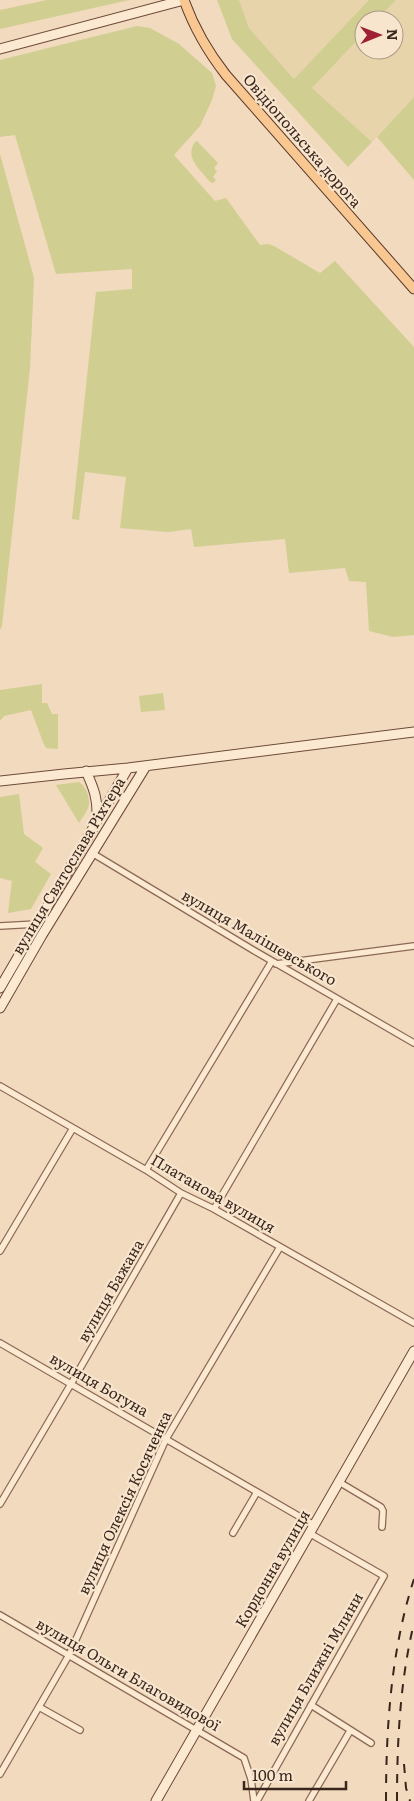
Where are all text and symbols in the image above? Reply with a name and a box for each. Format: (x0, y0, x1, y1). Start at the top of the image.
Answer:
north arrow (354, 10, 404, 60)
text: N (383, 29, 403, 41)
street label: Овідіопольська дорога (238, 68, 368, 213)
street label: вулиця Святослава Ріхтера (5, 771, 131, 959)
street label: вулиця Малішевського (178, 883, 342, 991)
street label: Платанова вулиця (147, 1148, 280, 1238)
street label: вулиця Бажана (71, 1234, 149, 1346)
street label: вулиця Богуна (46, 1346, 154, 1422)
street label: вулиця Олексія Косяченка (71, 1406, 177, 1598)
street label: Кордонна вулиця (228, 1505, 315, 1632)
street label: вулиця Ближні Млини (261, 1587, 368, 1749)
street label: вулиця Ольги Благовидової (32, 1611, 225, 1736)
scale bar (244, 1758, 346, 1790)
text: 100 m (252, 1763, 293, 1786)

